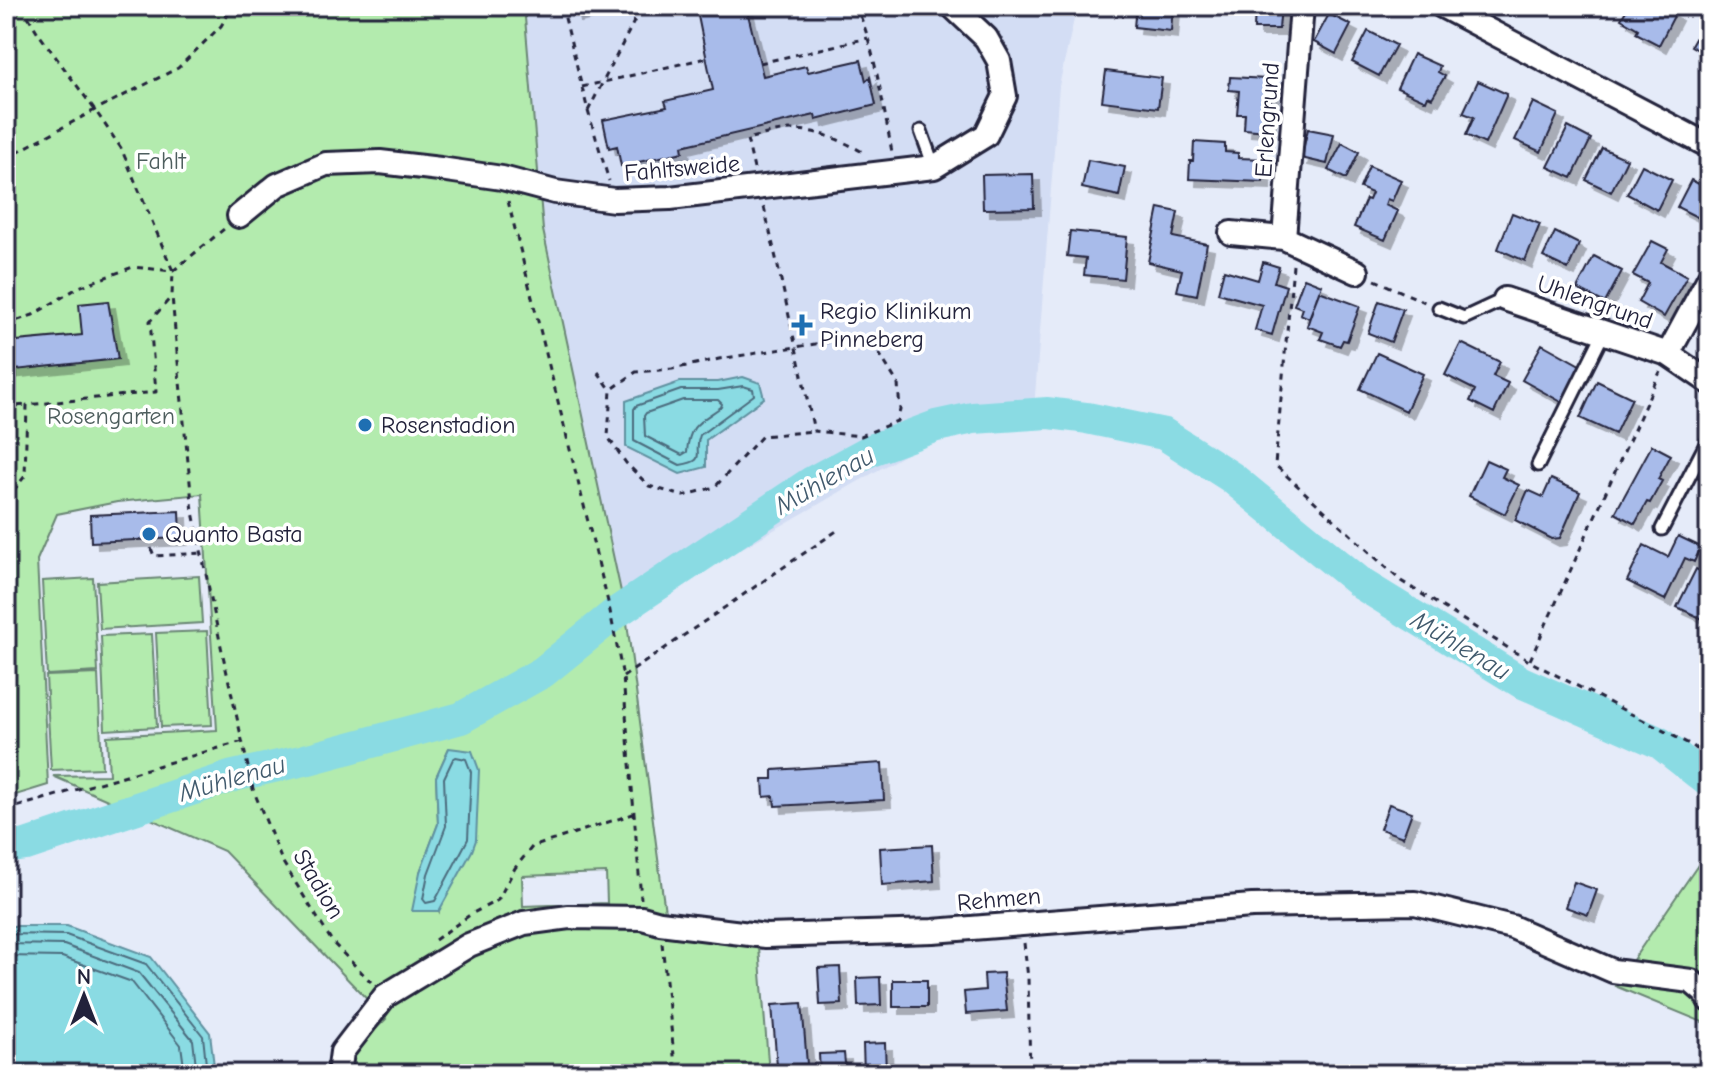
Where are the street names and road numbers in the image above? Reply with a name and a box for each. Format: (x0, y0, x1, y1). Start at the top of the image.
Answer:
street label: Erlengrund (1249, 62, 1285, 178)
street label: Fahltsweide (623, 149, 741, 187)
street label: Uhlengrund (1533, 269, 1657, 335)
street label: Stadion (287, 844, 351, 924)
street label: Rehmen (956, 881, 1042, 917)

